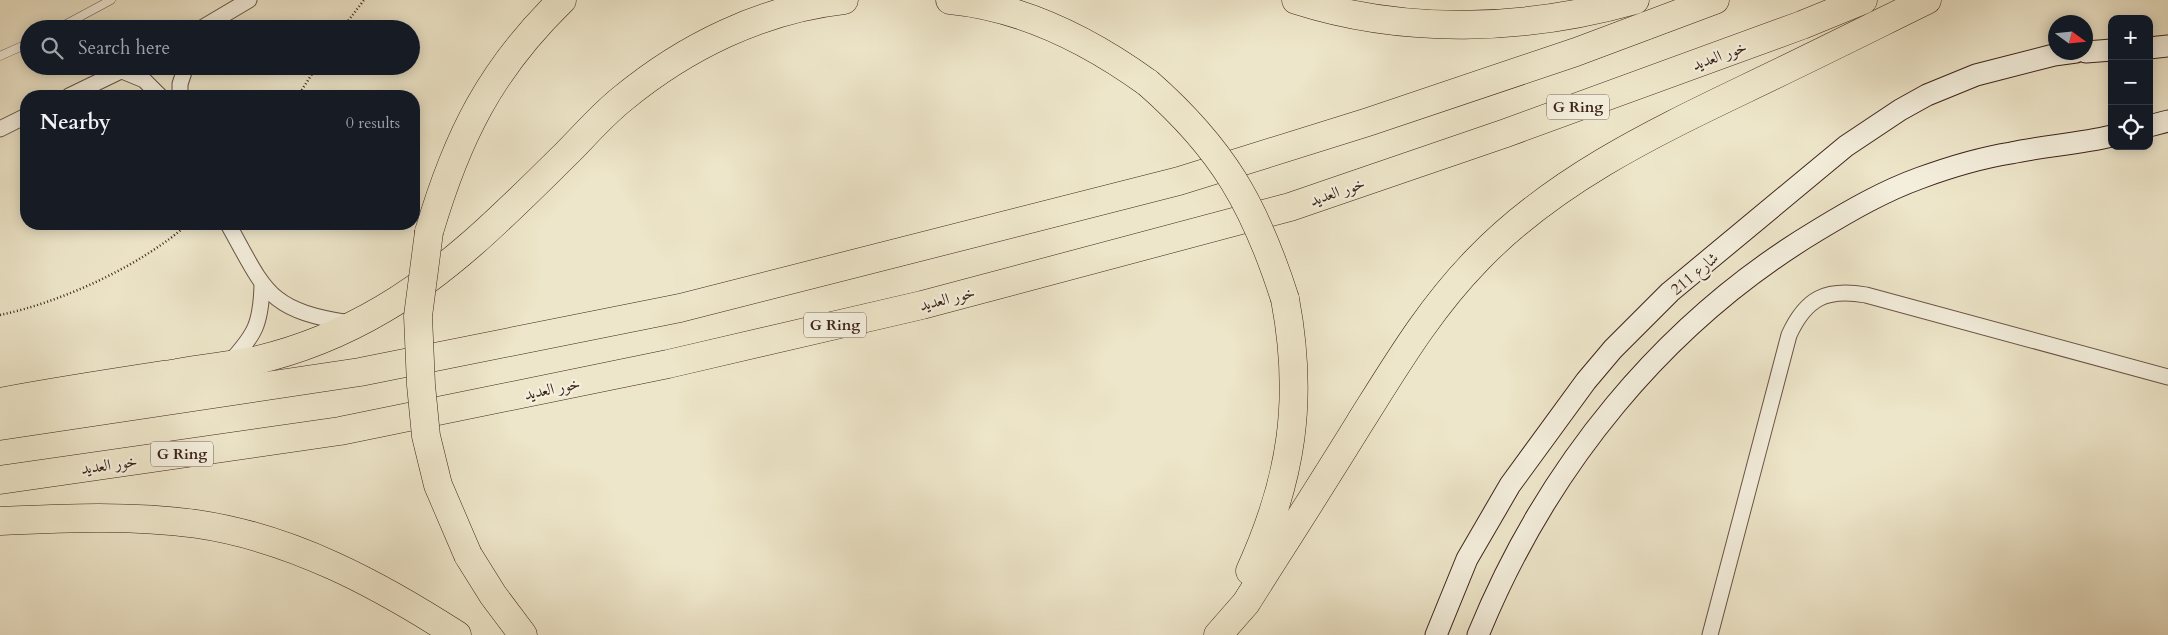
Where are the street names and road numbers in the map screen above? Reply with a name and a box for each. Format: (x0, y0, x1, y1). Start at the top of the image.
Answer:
street label: خور العديد (1689, 36, 1750, 76)
road number: G Ring (1547, 94, 1609, 120)
street label: خور العديد (1307, 172, 1368, 212)
street label: شارع 211 (1666, 247, 1725, 302)
street label: خور العديد (917, 281, 977, 317)
road number: G Ring (804, 312, 866, 338)
street label: خور العديد (522, 372, 582, 406)
road number: G Ring (151, 442, 213, 466)
street label: خور العديد (80, 450, 139, 480)

